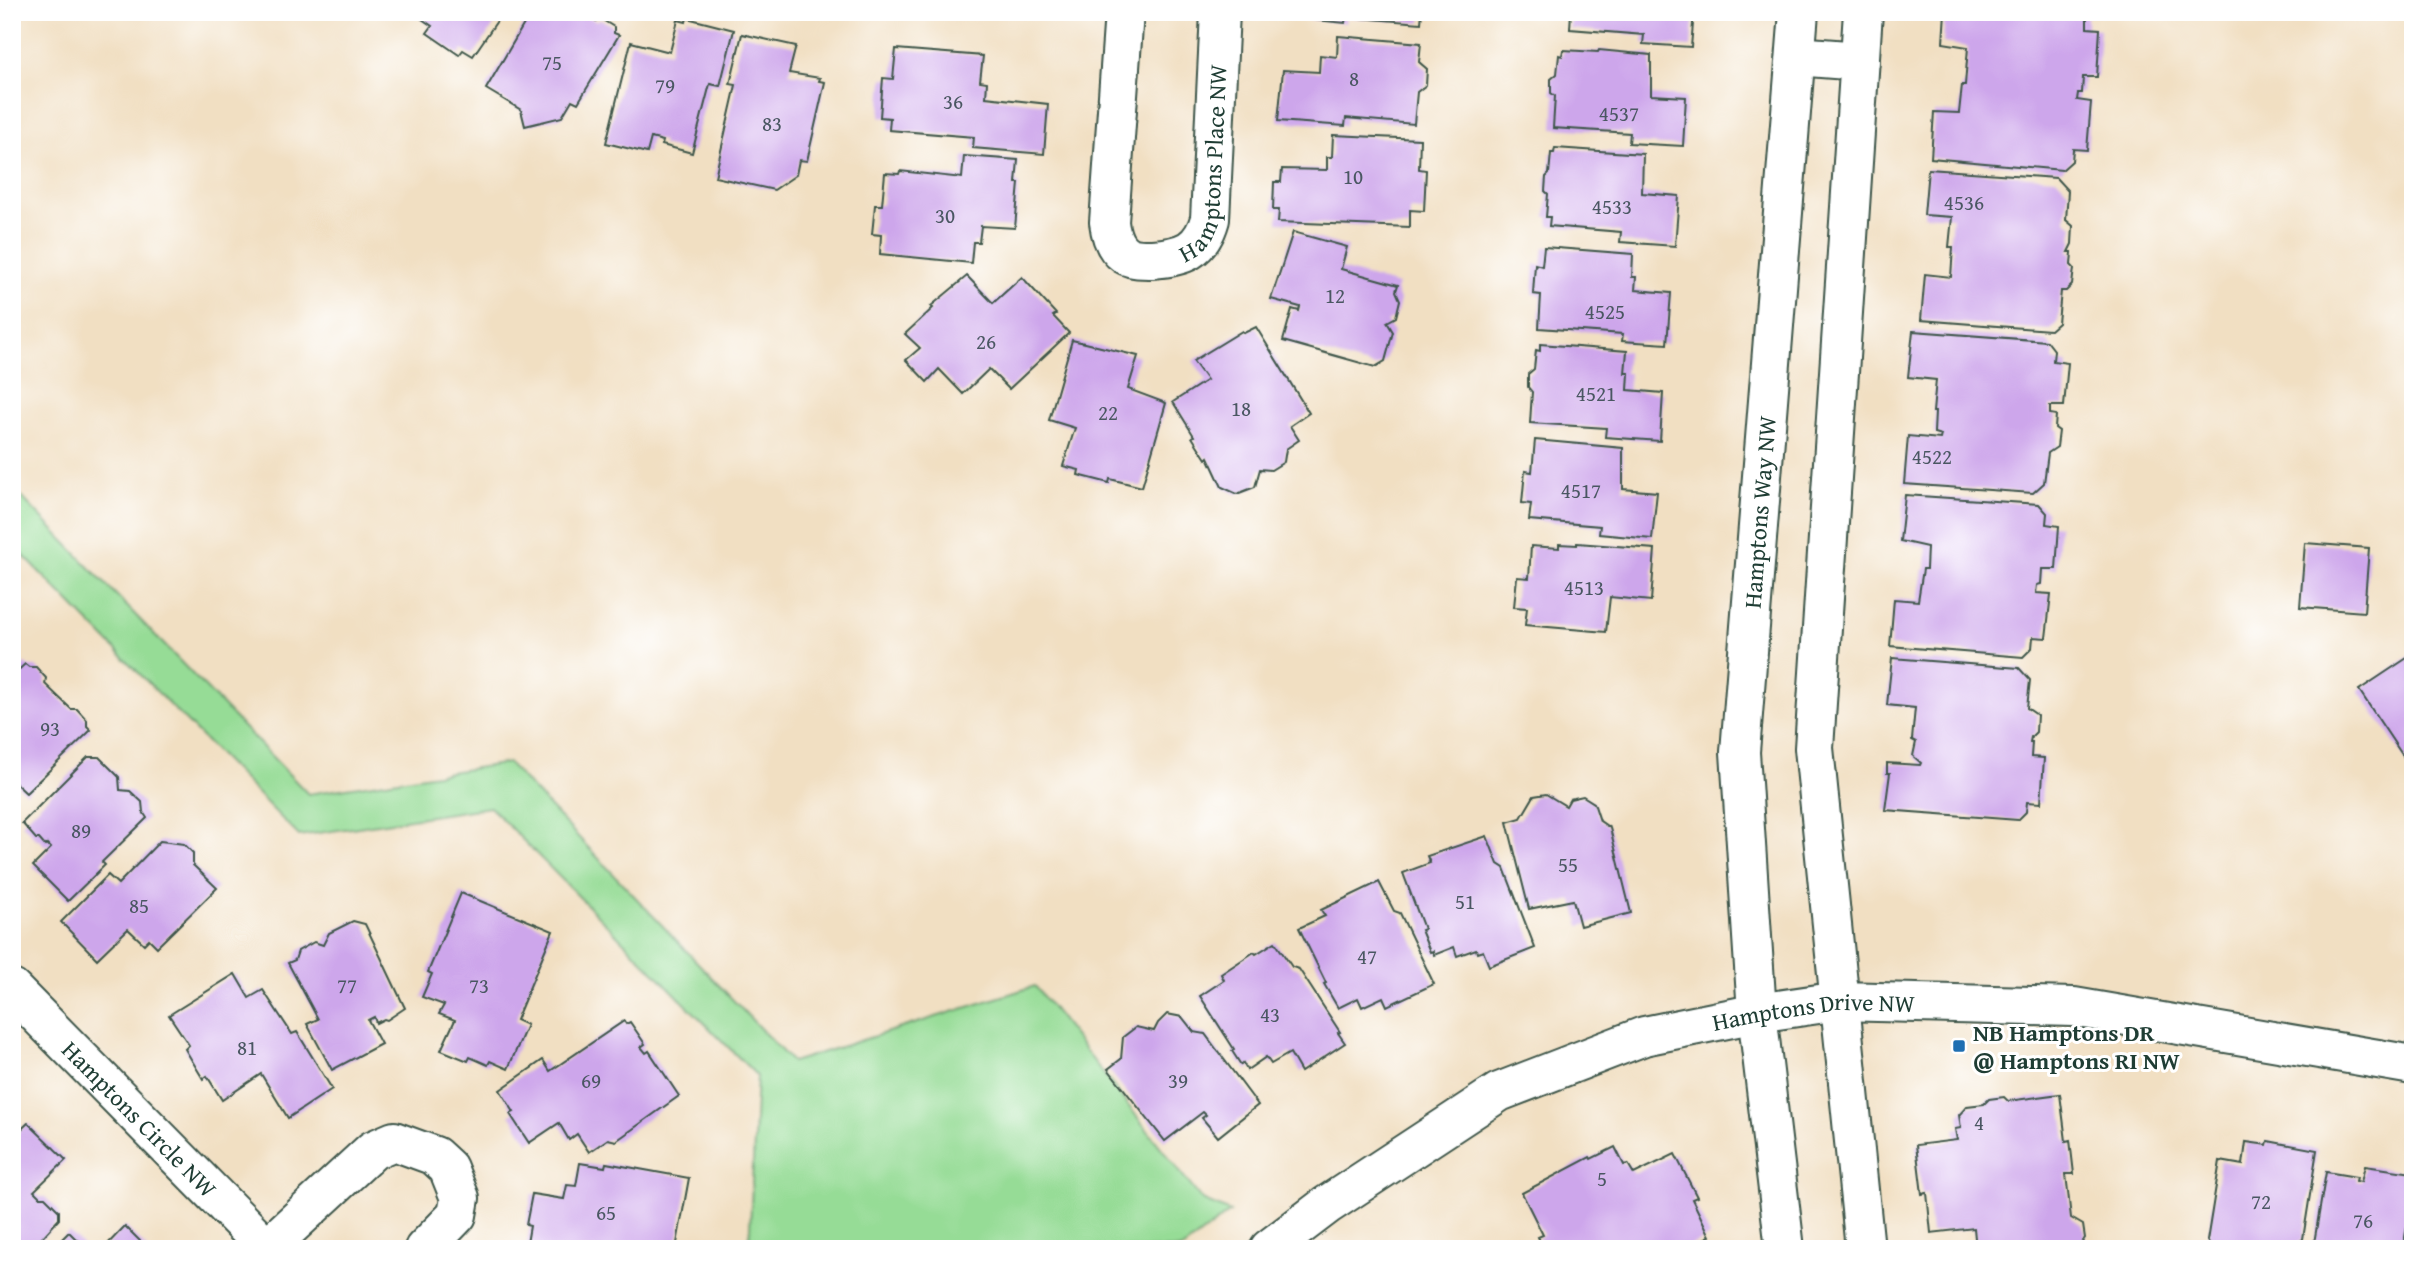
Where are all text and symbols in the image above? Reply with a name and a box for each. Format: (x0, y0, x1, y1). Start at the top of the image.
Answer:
house number: 75 (542, 47, 562, 78)
street label: Hamptons Place NW (1172, 63, 1235, 270)
house number: 8 (1349, 63, 1359, 94)
house number: 79 (655, 70, 675, 101)
house number: 36 (943, 86, 963, 117)
house number: 4537 (1599, 98, 1639, 129)
house number: 83 (762, 108, 782, 139)
house number: 10 (1343, 161, 1363, 192)
house number: 4536 (1944, 187, 1984, 218)
house number: 4533 (1592, 191, 1632, 222)
house number: 30 (935, 200, 955, 231)
house number: 12 (1325, 280, 1345, 311)
house number: 4525 (1585, 296, 1625, 327)
house number: 26 (976, 326, 996, 357)
house number: 4521 (1576, 378, 1616, 409)
house number: 18 (1231, 393, 1251, 424)
house number: 22 (1098, 397, 1118, 428)
street label: Hamptons Way NW (1734, 414, 1784, 610)
house number: 4522 (1912, 441, 1952, 472)
house number: 4517 (1561, 475, 1601, 506)
house number: 4513 (1564, 572, 1604, 603)
house number: 93 (40, 713, 60, 744)
house number: 89 (71, 815, 91, 846)
house number: 55 (1558, 849, 1578, 880)
house number: 51 (1455, 886, 1475, 917)
house number: 85 (129, 890, 149, 921)
house number: 47 (1357, 941, 1377, 972)
house number: 77 (337, 970, 357, 1001)
house number: 73 (469, 970, 489, 1001)
street label: Hamptons Drive NW (1709, 983, 1916, 1039)
house number: 43 (1260, 999, 1280, 1030)
place label: NB Hamptons DR @ Hamptons RI NW (1973, 1015, 2180, 1078)
street label: Hamptons Circle NW (54, 1032, 226, 1205)
house number: 81 (237, 1032, 257, 1063)
marker: NB Hamptons DR @ Hamptons RI NW (1951, 1038, 1967, 1054)
house number: 69 (581, 1065, 601, 1096)
house number: 39 (1168, 1065, 1188, 1096)
house number: 4 (1974, 1107, 1984, 1138)
house number: 5 (1597, 1163, 1607, 1194)
house number: 72 (2251, 1186, 2271, 1217)
house number: 65 (596, 1197, 616, 1228)
house number: 76 (2353, 1205, 2373, 1236)

